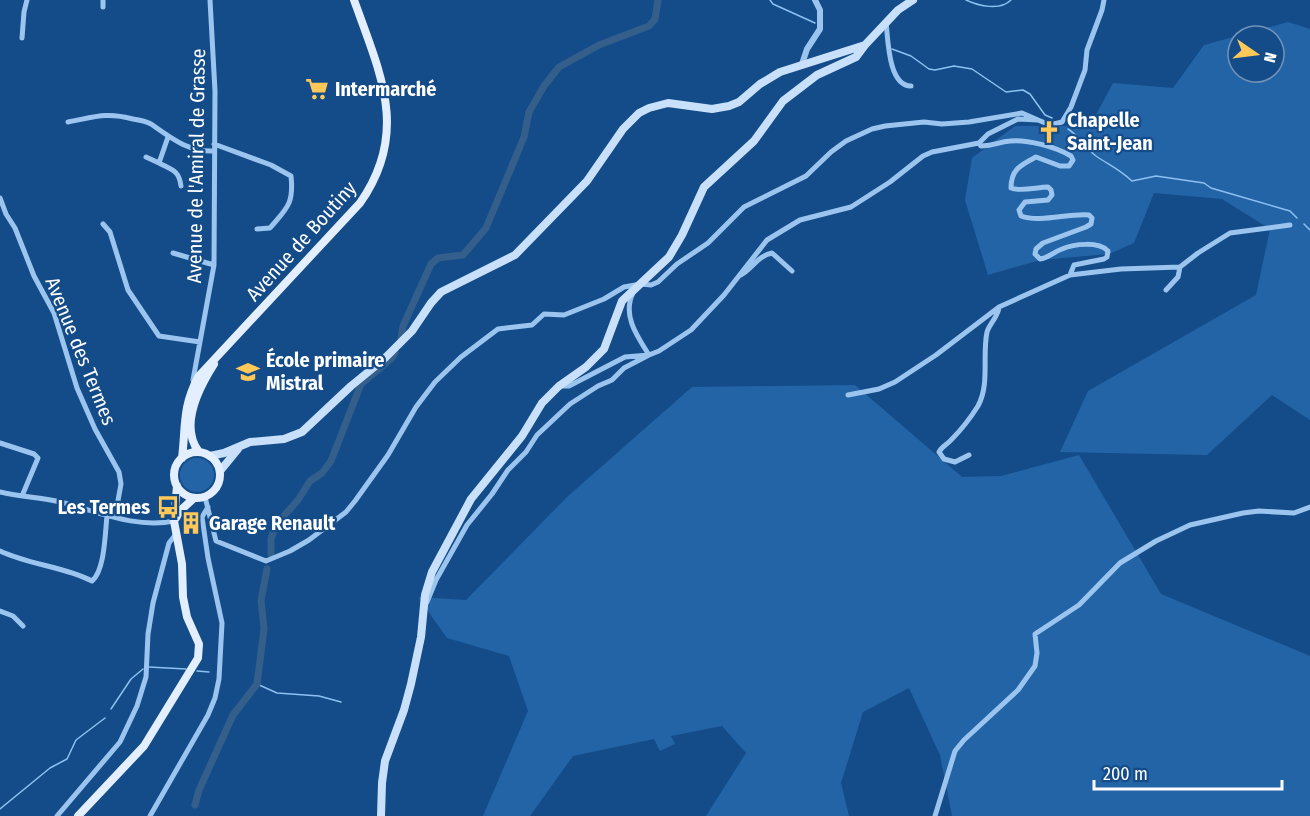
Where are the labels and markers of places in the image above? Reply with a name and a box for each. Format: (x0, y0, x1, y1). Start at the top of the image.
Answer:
supermarket icon: Intermarché (304, 76, 330, 102)
place label: Intermarché (335, 77, 436, 101)
place label: Chapelle Saint-Jean (1067, 108, 1153, 155)
church icon: Chapelle Saint-Jean (1036, 119, 1062, 145)
place label: École primaire Mistral (266, 347, 384, 395)
school or university icon: École primaire Mistral (235, 359, 261, 385)
bus stop icon: Les Termes (155, 494, 181, 520)
place label: Les Termes (58, 495, 150, 519)
building icon: Garage Renault (178, 510, 204, 536)
place label: Garage Renault (209, 511, 336, 535)

